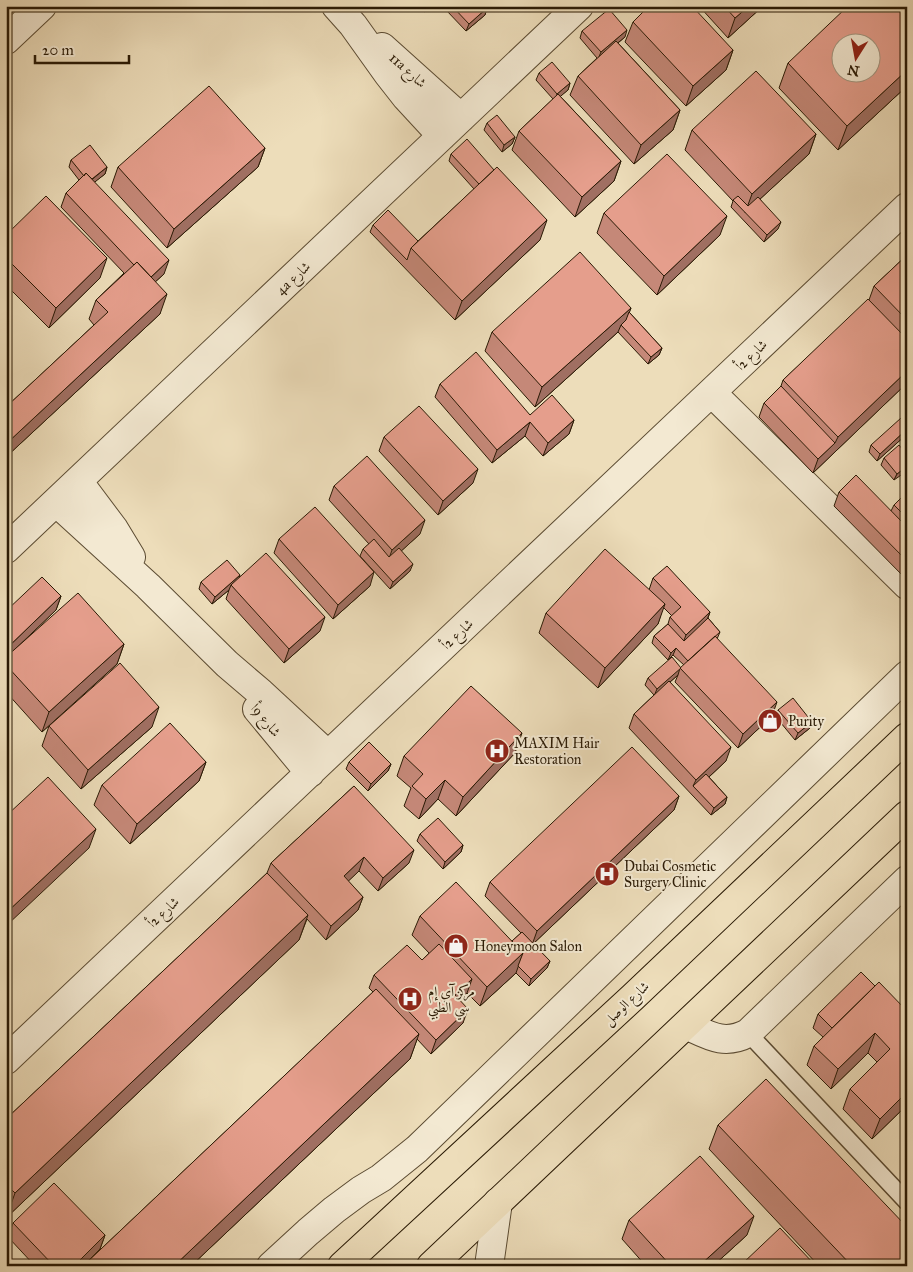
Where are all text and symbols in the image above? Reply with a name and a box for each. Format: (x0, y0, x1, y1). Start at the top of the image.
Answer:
scale bar (35, 32, 129, 64)
north arrow (830, 32, 880, 82)
text: 20 m (42, 41, 74, 59)
street label: 11a شارع (384, 49, 430, 94)
text: N (846, 61, 861, 80)
street label: 4a شارع (273, 258, 316, 301)
street label: شارع 2أ (731, 335, 773, 377)
street label: شارع 2أ (436, 614, 479, 656)
street label: شارع 9أ (245, 699, 286, 742)
shop icon: Purity (757, 708, 783, 734)
place label: Purity (788, 713, 824, 730)
place label: MAXIM Hair Restoration (514, 735, 600, 768)
hospital icon: MAXIM Hair Restoration (484, 738, 510, 764)
place label: Dubai Cosmetic Surgery Clinic (624, 858, 716, 891)
hospital icon: Dubai Cosmetic Surgery Clinic (594, 861, 620, 887)
street label: شارع 2أ (142, 892, 185, 934)
shop icon: Honeymoon Salon (443, 933, 469, 959)
place label: Honeymoon Salon (474, 938, 582, 955)
street label: شارع الوصل (600, 978, 655, 1031)
place label: مركز آي إم سي الطبي (428, 983, 475, 1021)
hospital icon: مركز آي إم سي الطبي (397, 986, 423, 1012)

